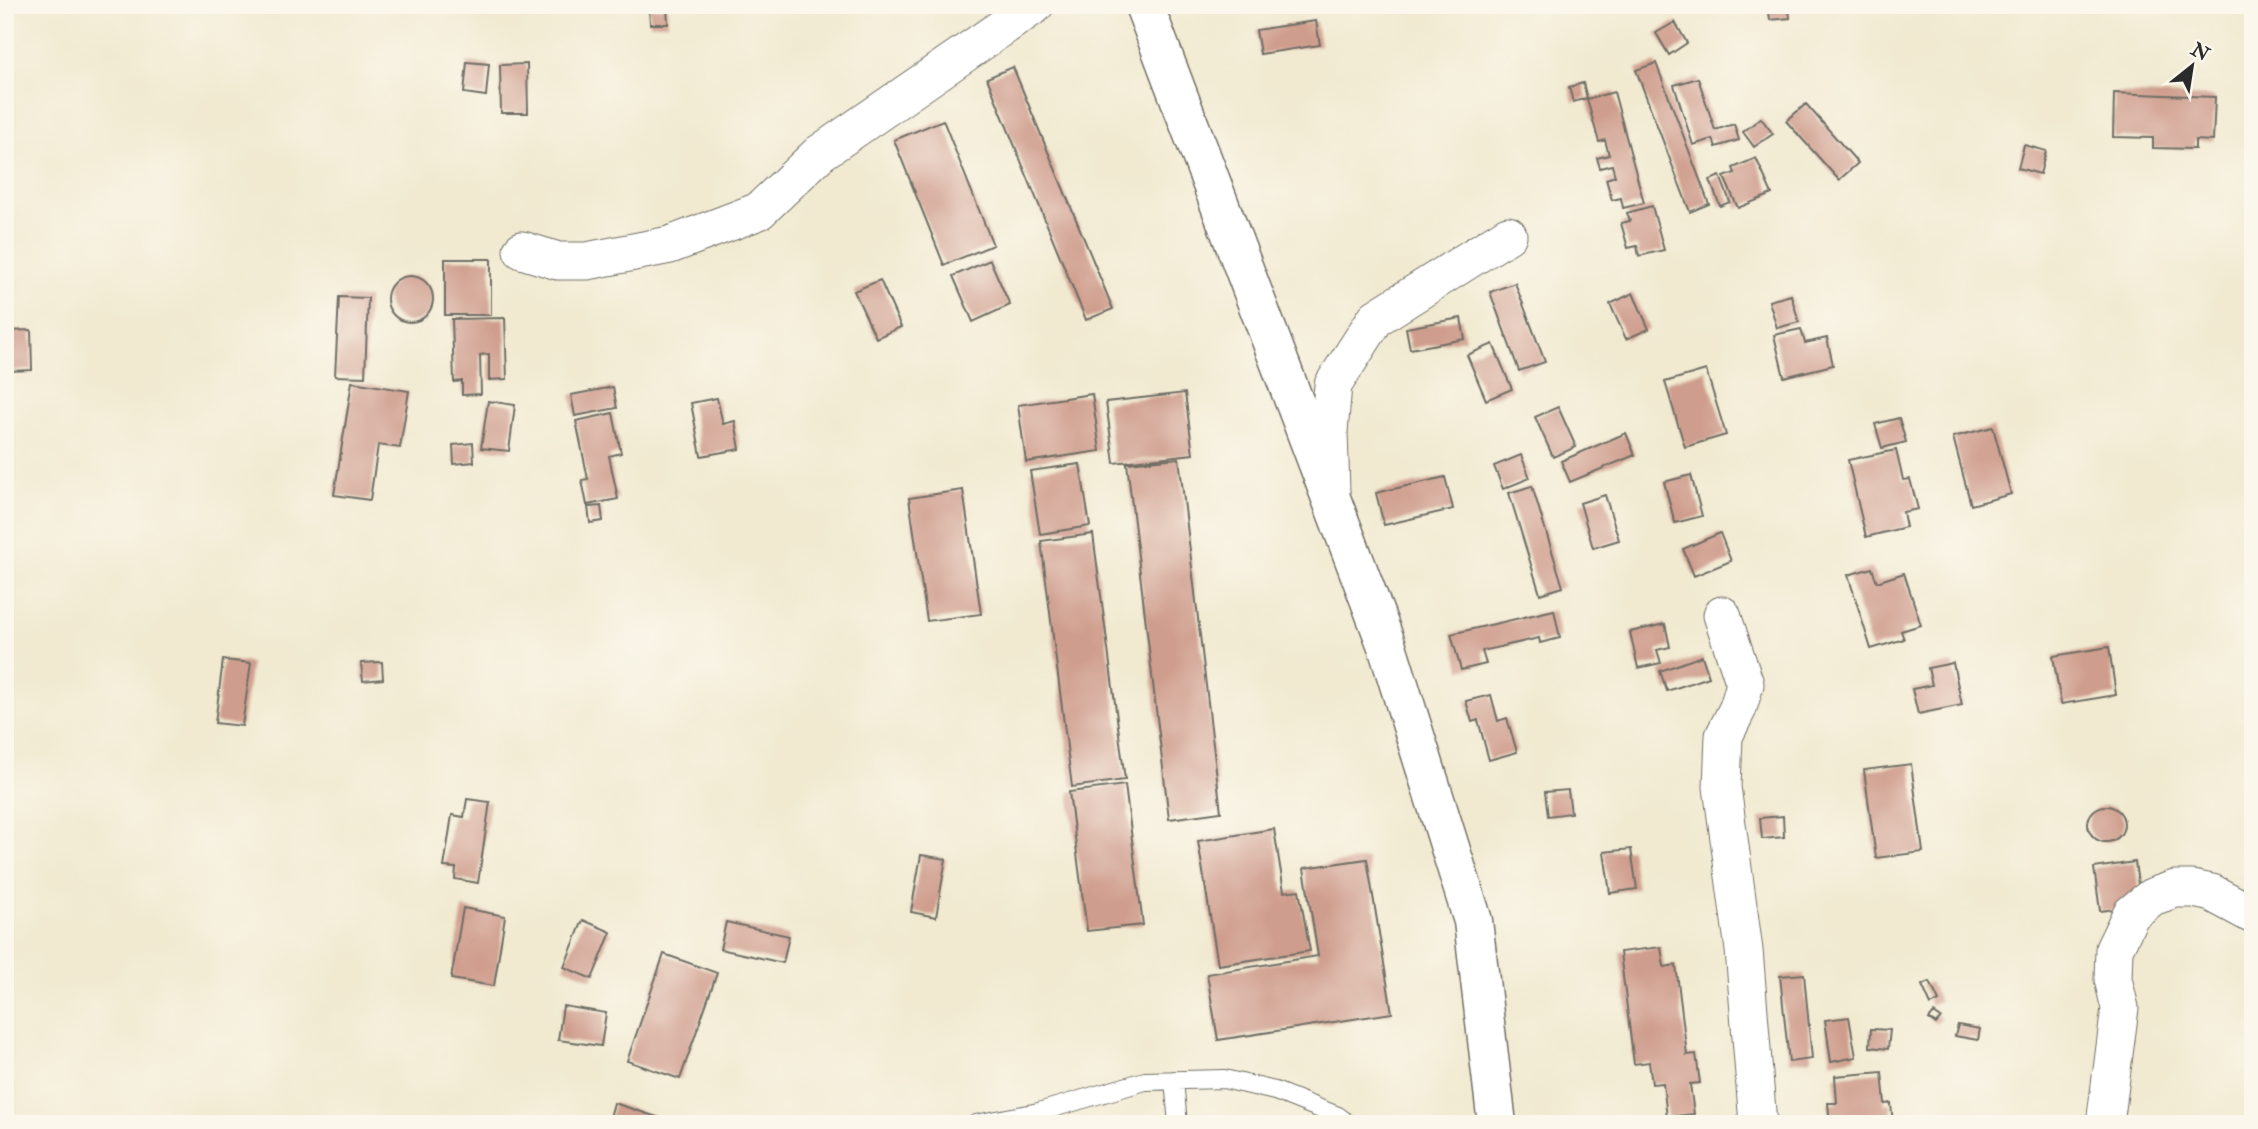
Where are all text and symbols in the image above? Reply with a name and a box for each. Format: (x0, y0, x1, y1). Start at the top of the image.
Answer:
north arrow (2156, 32, 2226, 102)
text: N (2186, 37, 2214, 67)

